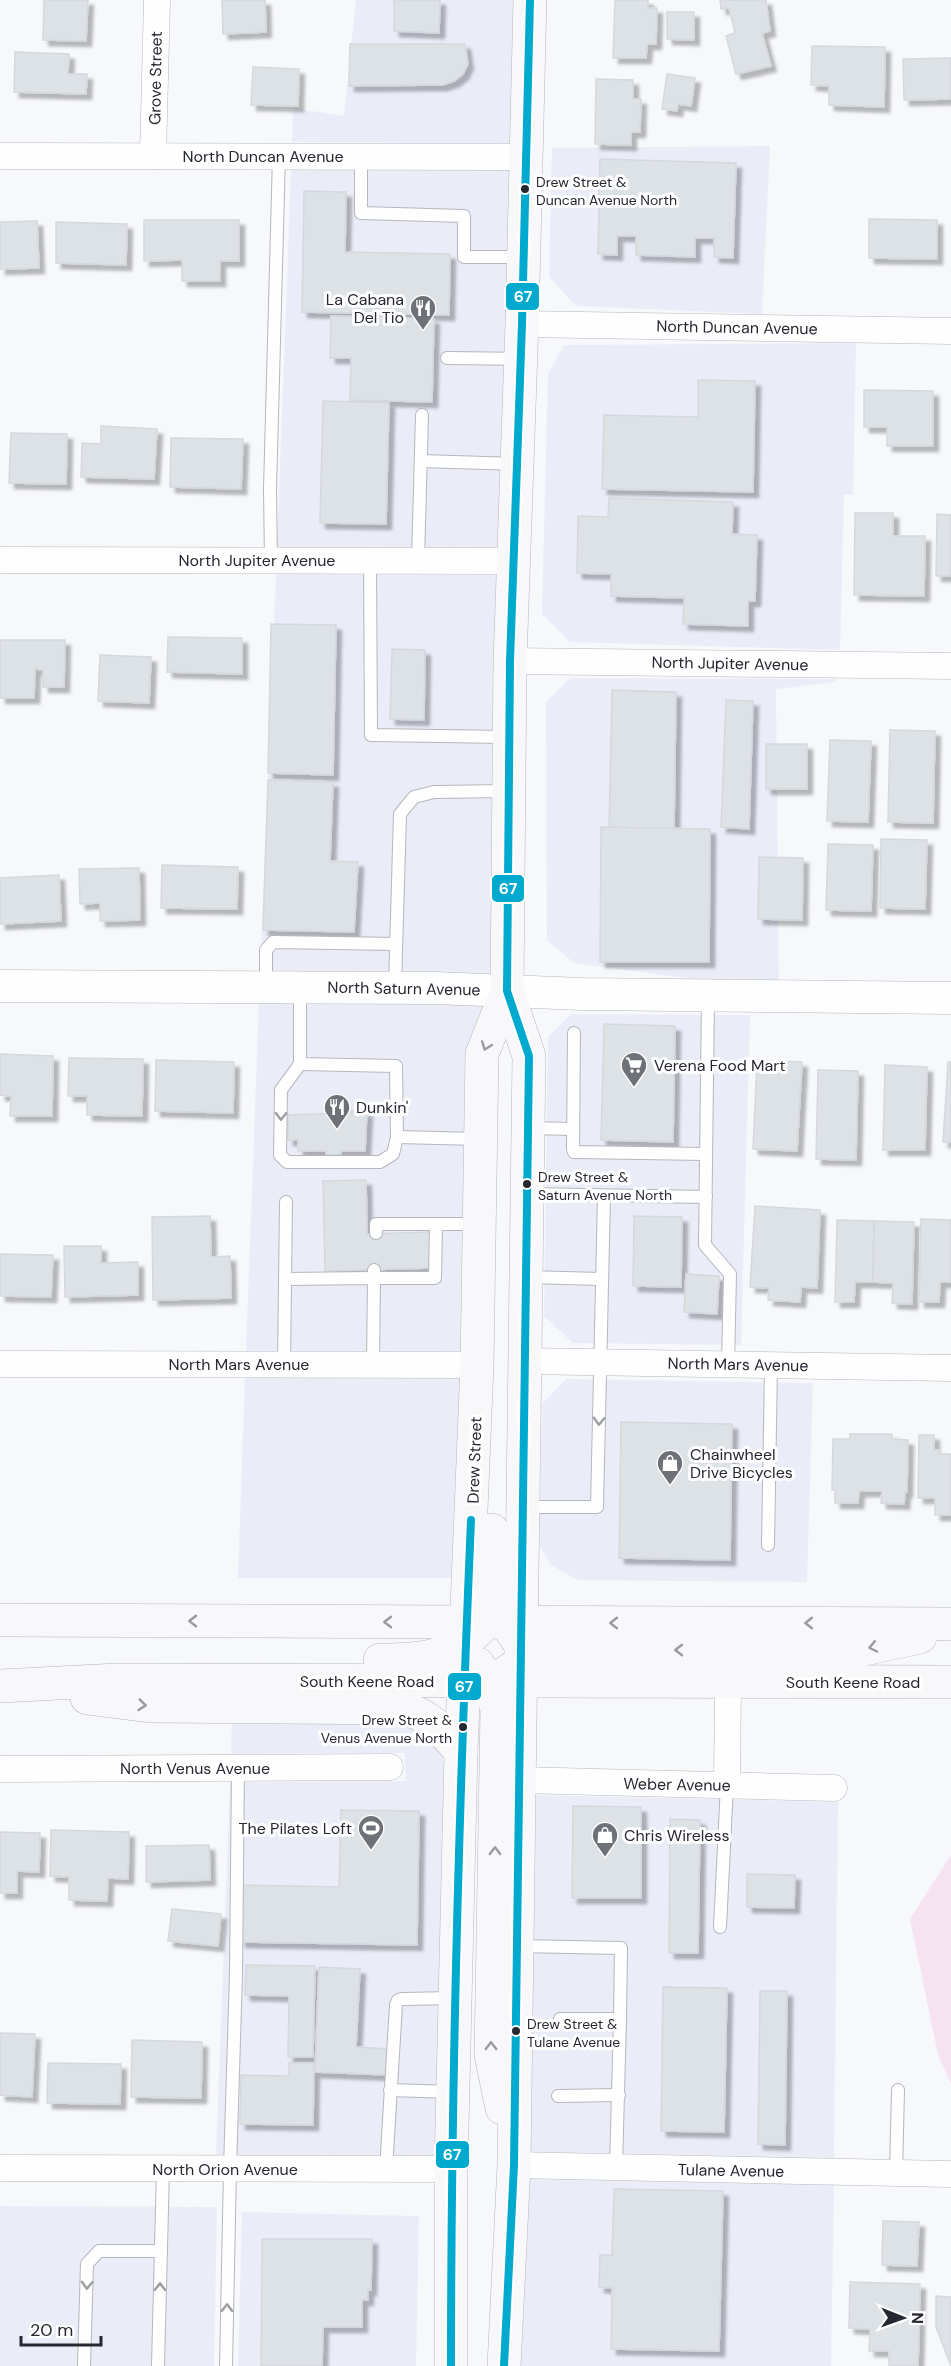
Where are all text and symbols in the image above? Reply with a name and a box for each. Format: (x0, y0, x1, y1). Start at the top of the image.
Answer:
street label: Grove Street (144, 31, 167, 125)
street label: North Duncan Avenue (182, 146, 344, 167)
place label: Drew Street & Duncan Avenue North (536, 173, 677, 209)
marker: Drew Street & Duncan Avenue North (519, 183, 531, 195)
line badge: 67 (505, 282, 540, 311)
text: 67 (514, 286, 533, 307)
place label: La Cabana Del Tio (326, 289, 404, 328)
restaurant icon: La Cabana Del Tio (408, 293, 438, 331)
street label: North Duncan Avenue (656, 316, 818, 339)
street label: North Jupiter Avenue (179, 550, 335, 571)
street label: North Jupiter Avenue (651, 652, 809, 675)
line badge: 67 (491, 874, 525, 903)
text: 67 (499, 878, 518, 899)
street label: North Saturn Avenue (327, 977, 481, 1000)
one-way arrow (481, 1039, 493, 1050)
supermarket icon: Verena Food Mart (619, 1050, 649, 1088)
place label: Verena Food Mart (654, 1055, 785, 1076)
restaurant icon: Dunkin' (322, 1092, 352, 1130)
place label: Dunkin' (356, 1097, 408, 1118)
one-way arrow (274, 1112, 287, 1121)
place label: Drew Street & Saturn Avenue North (538, 1168, 672, 1204)
marker: Drew Street & Saturn Avenue North (521, 1178, 533, 1190)
street label: North Mars Avenue (667, 1353, 809, 1376)
street label: North Mars Avenue (169, 1354, 309, 1375)
street label: Drew Street (462, 1416, 487, 1504)
one-way arrow (593, 1416, 606, 1425)
place label: Chainwheel Drive Bicycles (690, 1444, 793, 1483)
shop icon: Chainwheel Drive Bicycles (655, 1448, 685, 1486)
one-way arrow (188, 1615, 197, 1627)
one-way arrow (383, 1616, 392, 1628)
one-way arrow (609, 1617, 618, 1629)
one-way arrow (804, 1617, 813, 1629)
one-way arrow (869, 1640, 879, 1653)
one-way arrow (674, 1644, 683, 1656)
street label: South Keene Road (300, 1671, 434, 1692)
line badge: 67 (447, 1672, 482, 1701)
street label: South Keene Road (786, 1672, 920, 1693)
text: 67 (455, 1676, 474, 1697)
one-way arrow (137, 1698, 146, 1710)
place label: Drew Street & Venus Avenue North (321, 1711, 452, 1747)
marker: Drew Street & Venus Avenue North (457, 1721, 469, 1733)
street label: North Venus Avenue (120, 1758, 270, 1779)
street label: Weber Avenue (623, 1773, 731, 1796)
sports icon: The Pilates Loft (356, 1813, 386, 1851)
place label: The Pilates Loft (239, 1818, 352, 1839)
shop icon: Chris Wireless (590, 1820, 620, 1858)
place label: Chris Wireless (624, 1825, 729, 1846)
one-way arrow (489, 1847, 501, 1856)
place label: Drew Street & Tulane Avenue (527, 2015, 620, 2051)
marker: Drew Street & Tulane Avenue (510, 2025, 522, 2037)
one-way arrow (485, 2042, 497, 2051)
line badge: 67 (435, 2140, 470, 2169)
text: 67 (443, 2144, 462, 2165)
street label: North Orion Avenue (152, 2159, 298, 2180)
street label: Tulane Avenue (678, 2159, 784, 2182)
one-way arrow (80, 2280, 93, 2289)
one-way arrow (154, 2283, 166, 2292)
north arrow (873, 2288, 933, 2348)
one-way arrow (221, 2303, 234, 2312)
scale bar (21, 2309, 100, 2347)
text: N (907, 2312, 928, 2324)
text: 20 m (30, 2318, 73, 2342)

